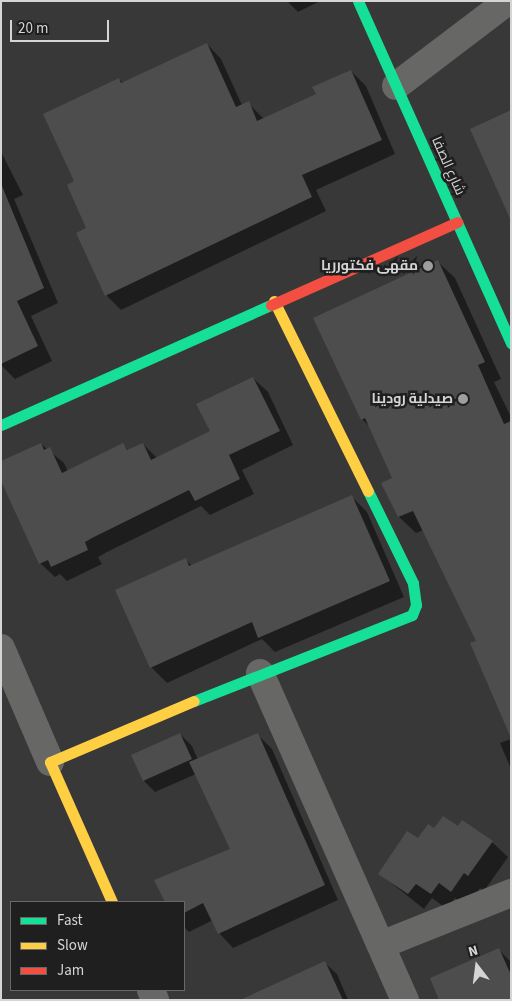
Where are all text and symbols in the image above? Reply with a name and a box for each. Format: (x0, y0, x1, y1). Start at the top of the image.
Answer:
scale bar (12, 10, 111, 42)
text: 20 m (18, 18, 48, 39)
street label: شارع الصفا (428, 134, 468, 198)
place label: مقهى فكتورريا (321, 258, 418, 274)
marker: مقهى فكتورريا (422, 260, 434, 272)
place label: صيدلية رودينا (372, 391, 453, 407)
marker: صيدلية رودينا (457, 393, 469, 405)
legend (10, 901, 185, 991)
text: Fast (57, 910, 83, 931)
text: Slow (57, 935, 88, 956)
north arrow (452, 941, 502, 991)
text: N (466, 941, 480, 962)
text: Jam (57, 960, 84, 981)

